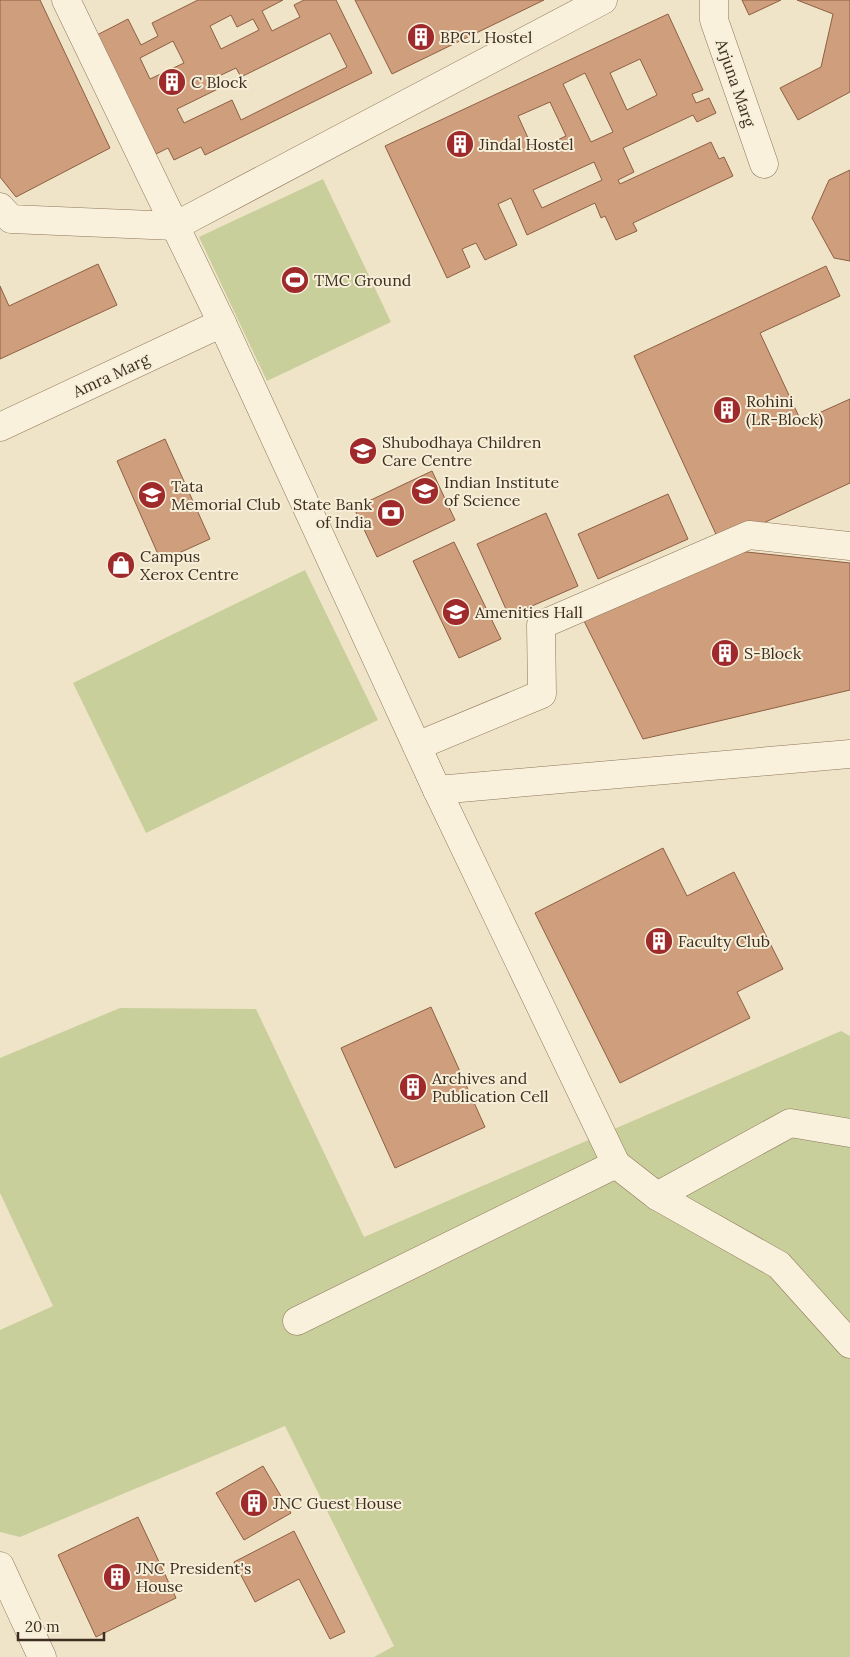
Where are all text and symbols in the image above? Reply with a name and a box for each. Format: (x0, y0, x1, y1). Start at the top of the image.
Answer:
building icon: BPCL Hostel (406, 22, 436, 52)
place label: BPCL Hostel (440, 27, 532, 47)
street label: Arjuna Marg (711, 36, 761, 131)
building icon: C Block (157, 67, 187, 97)
place label: C Block (191, 72, 247, 92)
building icon: Jindal Hostel (445, 129, 475, 159)
place label: Jindal Hostel (478, 134, 574, 154)
sports icon: TMC Ground (280, 265, 310, 295)
place label: TMC Ground (314, 270, 412, 290)
street label: Amra Marg (69, 348, 154, 402)
place label: Rohini (LR-Block) (746, 391, 823, 430)
building icon: Rohini (LR-Block) (712, 395, 742, 425)
place label: Shubodhaya Children Care Centre (382, 432, 542, 470)
school or university icon: Shubodhaya Children Care Centre (348, 436, 378, 466)
place label: Indian Institute of Science (444, 472, 559, 510)
place label: Tata Memorial Club (171, 476, 281, 514)
school or university icon: Indian Institute of Science (410, 476, 440, 506)
school or university icon: Tata Memorial Club (137, 480, 167, 510)
place label: State Bank of India (293, 494, 372, 532)
bank icon: State Bank of India (376, 498, 406, 528)
place label: Campus Xerox Centre (140, 546, 239, 584)
shop icon: Campus Xerox Centre (106, 550, 136, 580)
school or university icon: Amenities Hall (441, 597, 471, 627)
place label: Amenities Hall (474, 602, 583, 622)
building icon: S-Block (710, 638, 740, 668)
place label: S-Block (744, 643, 802, 663)
building icon: Faculty Club (644, 926, 674, 956)
place label: Faculty Club (678, 931, 770, 951)
place label: Archives and Publication Cell (431, 1068, 549, 1106)
building icon: Archives and Publication Cell (398, 1072, 428, 1102)
building icon: JNC Guest House (239, 1488, 269, 1518)
place label: JNC Guest House (272, 1493, 402, 1513)
place label: JNC President's House (135, 1558, 251, 1596)
building icon: JNC President's House (102, 1562, 132, 1592)
scale bar (18, 1610, 104, 1642)
text: 20 m (25, 1617, 60, 1636)

